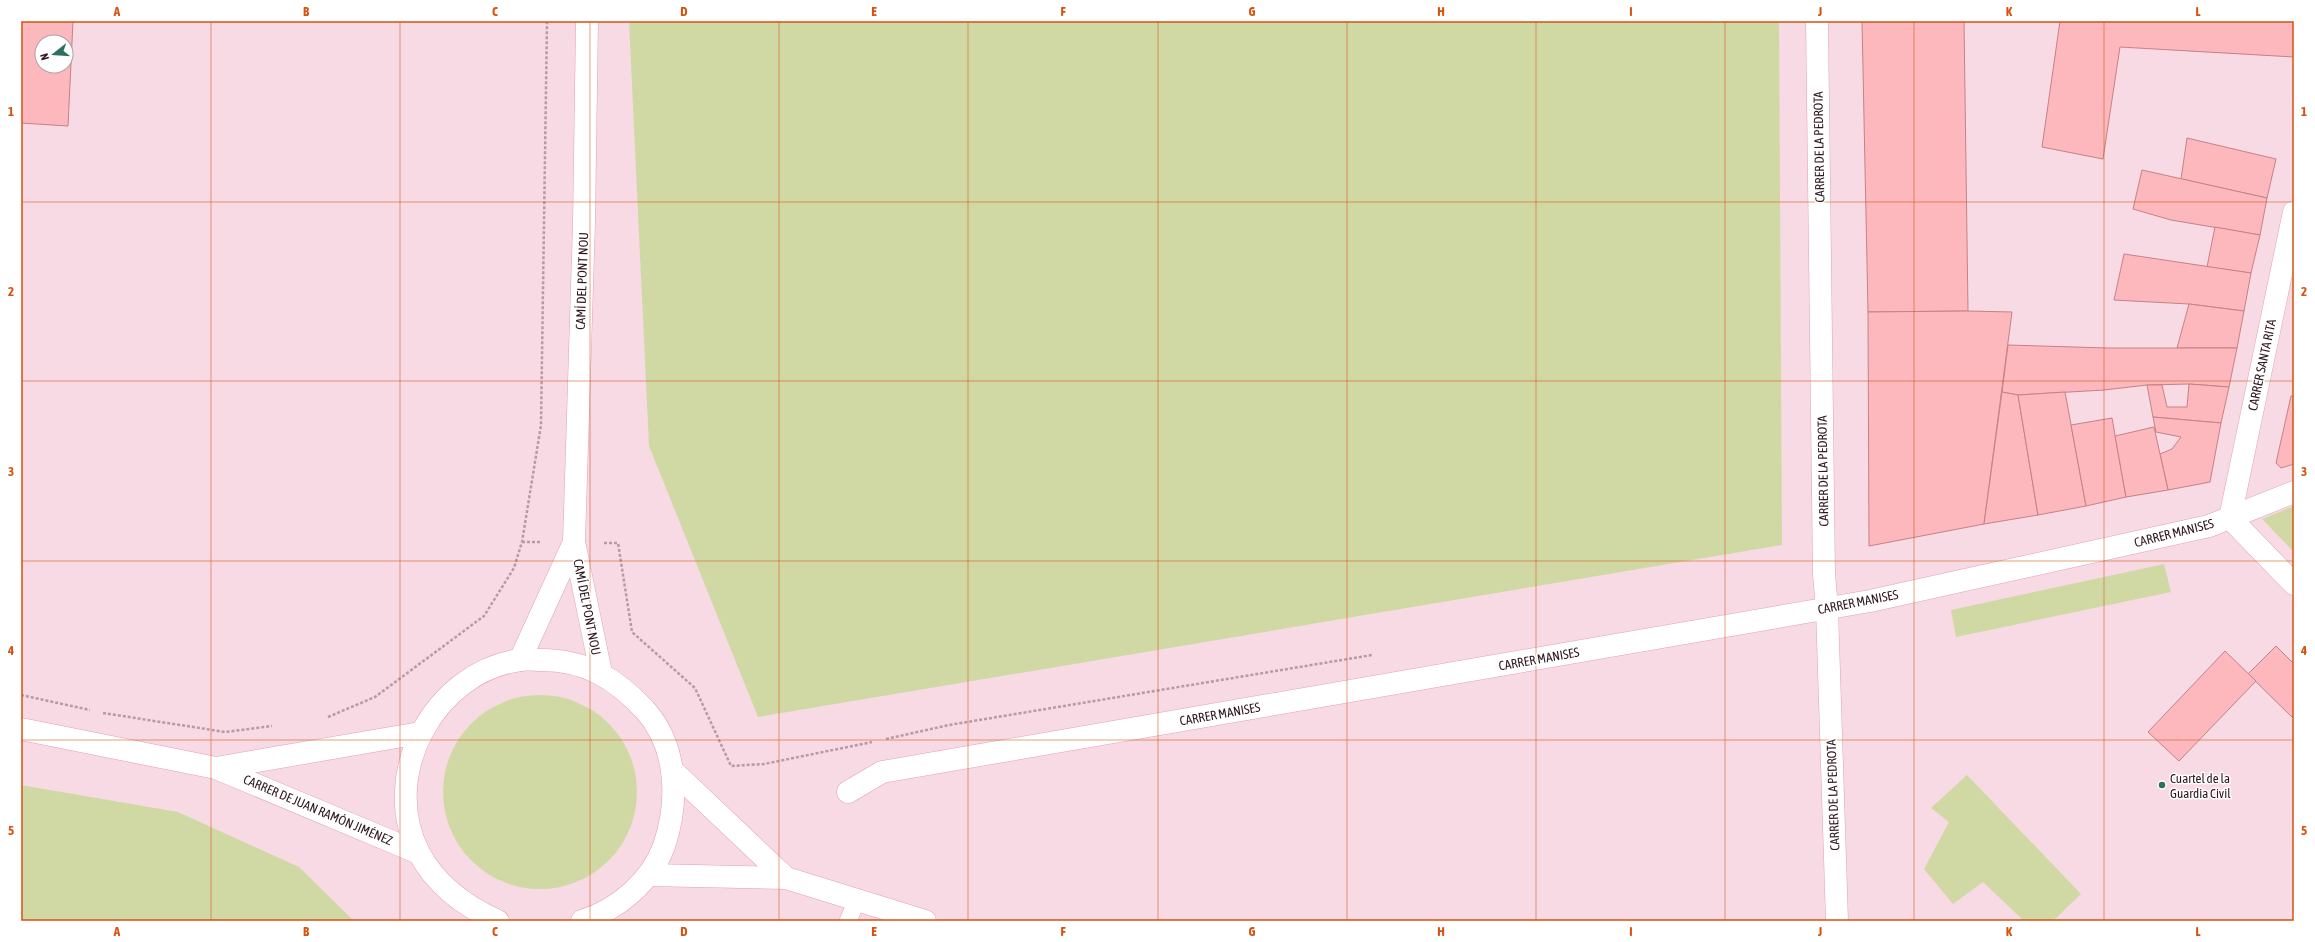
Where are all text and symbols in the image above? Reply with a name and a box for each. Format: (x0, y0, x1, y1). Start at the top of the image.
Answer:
text: A (113, 4, 121, 19)
text: B (303, 4, 310, 19)
text: C (492, 4, 498, 19)
text: D (680, 4, 688, 19)
text: E (871, 4, 877, 19)
text: F (1060, 4, 1066, 19)
text: G (1249, 4, 1256, 19)
text: H (1437, 4, 1445, 19)
text: I (1629, 4, 1633, 19)
text: J (1817, 4, 1822, 19)
text: K (2006, 4, 2013, 19)
text: L (2195, 4, 2201, 19)
north arrow (34, 34, 74, 74)
text: N (38, 52, 51, 62)
street label: CARRER DE LA PEDROTA (1811, 91, 1827, 203)
text: 1 (8, 104, 14, 119)
text: 1 (2301, 104, 2307, 119)
street label: CAMÍ DEL PONT NOU (573, 232, 591, 330)
text: 2 (8, 284, 14, 299)
text: 2 (2301, 284, 2307, 299)
street label: CARRER SANTA RITA (2245, 317, 2279, 412)
street label: CARRER DE LA PEDROTA (1815, 415, 1831, 527)
text: 3 (8, 464, 14, 479)
text: 3 (2301, 464, 2307, 479)
street label: CARRER MANISES (2133, 516, 2216, 550)
street label: CAMÍ DEL PONT NOU (570, 558, 604, 656)
street label: CARRER MANISES (1817, 587, 1900, 617)
text: 4 (7, 643, 14, 658)
text: 4 (2300, 643, 2307, 658)
street label: CARRER MANISES (1498, 644, 1581, 673)
street label: CARRER MANISES (1179, 699, 1262, 728)
street label: CARRER DE LA PEDROTA (1824, 739, 1842, 851)
place label: Cuartel de la Guardia Civil (2170, 771, 2231, 801)
street label: CARRER DE JUAN RAMÓN JIMÉNEZ (241, 772, 395, 848)
marker: Cuartel de la Guardia Civil (2157, 780, 2167, 790)
text: 5 (8, 823, 14, 838)
text: 5 (2301, 823, 2307, 838)
text: A (113, 924, 121, 939)
text: B (303, 924, 310, 939)
text: C (492, 924, 498, 939)
text: D (680, 924, 688, 939)
text: E (871, 924, 877, 939)
text: F (1060, 924, 1066, 939)
text: G (1249, 924, 1256, 939)
text: H (1437, 924, 1445, 939)
text: I (1629, 924, 1633, 939)
text: J (1817, 924, 1822, 939)
text: K (2006, 924, 2013, 939)
text: L (2195, 924, 2201, 939)

